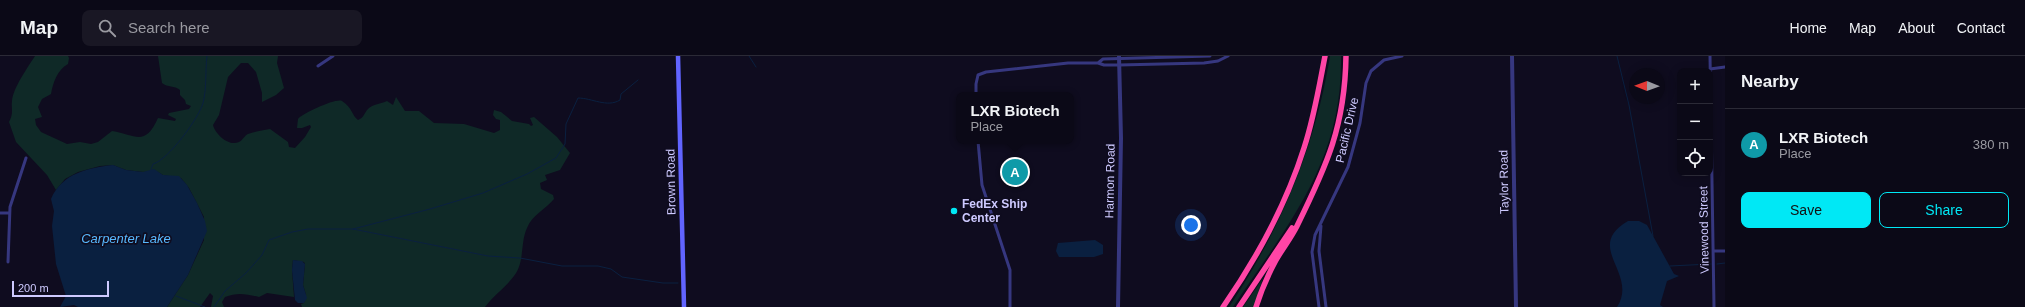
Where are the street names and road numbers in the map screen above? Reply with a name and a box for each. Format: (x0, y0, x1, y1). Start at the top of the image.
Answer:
street label: Pacific Drive (1333, 96, 1361, 164)
street label: Harmon Road (1102, 144, 1118, 218)
street label: Brown Road (663, 149, 679, 215)
street label: Taylor Road (1496, 150, 1512, 214)
street label: Vinewood Street (1696, 185, 1712, 274)

